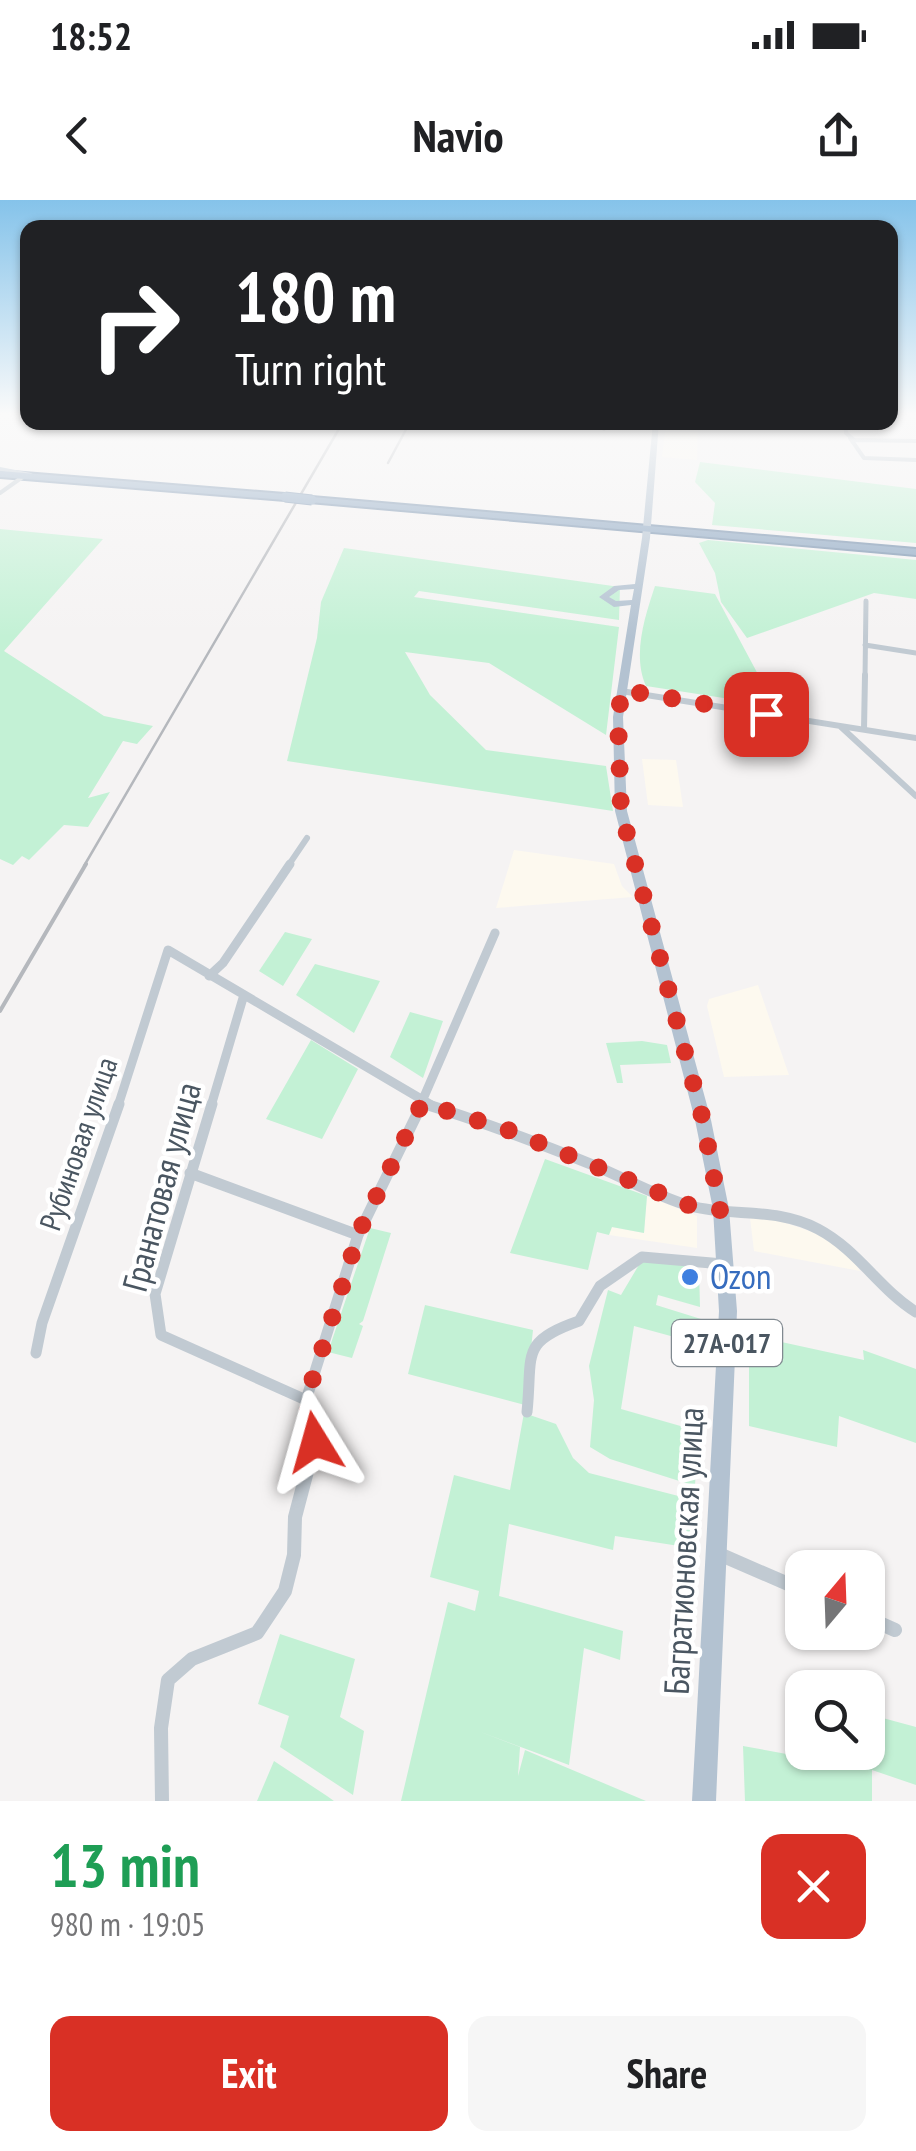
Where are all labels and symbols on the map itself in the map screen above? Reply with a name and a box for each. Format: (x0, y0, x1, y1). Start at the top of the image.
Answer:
pin (724, 672, 809, 757)
street label: Рубиновая улица (30, 1052, 125, 1235)
street label: Гранатовая улица (111, 1077, 211, 1296)
place label: Ozon (710, 1253, 771, 1299)
marker: Ozon (679, 1266, 701, 1288)
road number: 27А-017 (672, 1320, 782, 1366)
position arrow (263, 1390, 367, 1494)
street label: Багратионовская улица (653, 1406, 714, 1696)
north arrow (785, 1550, 885, 1650)

